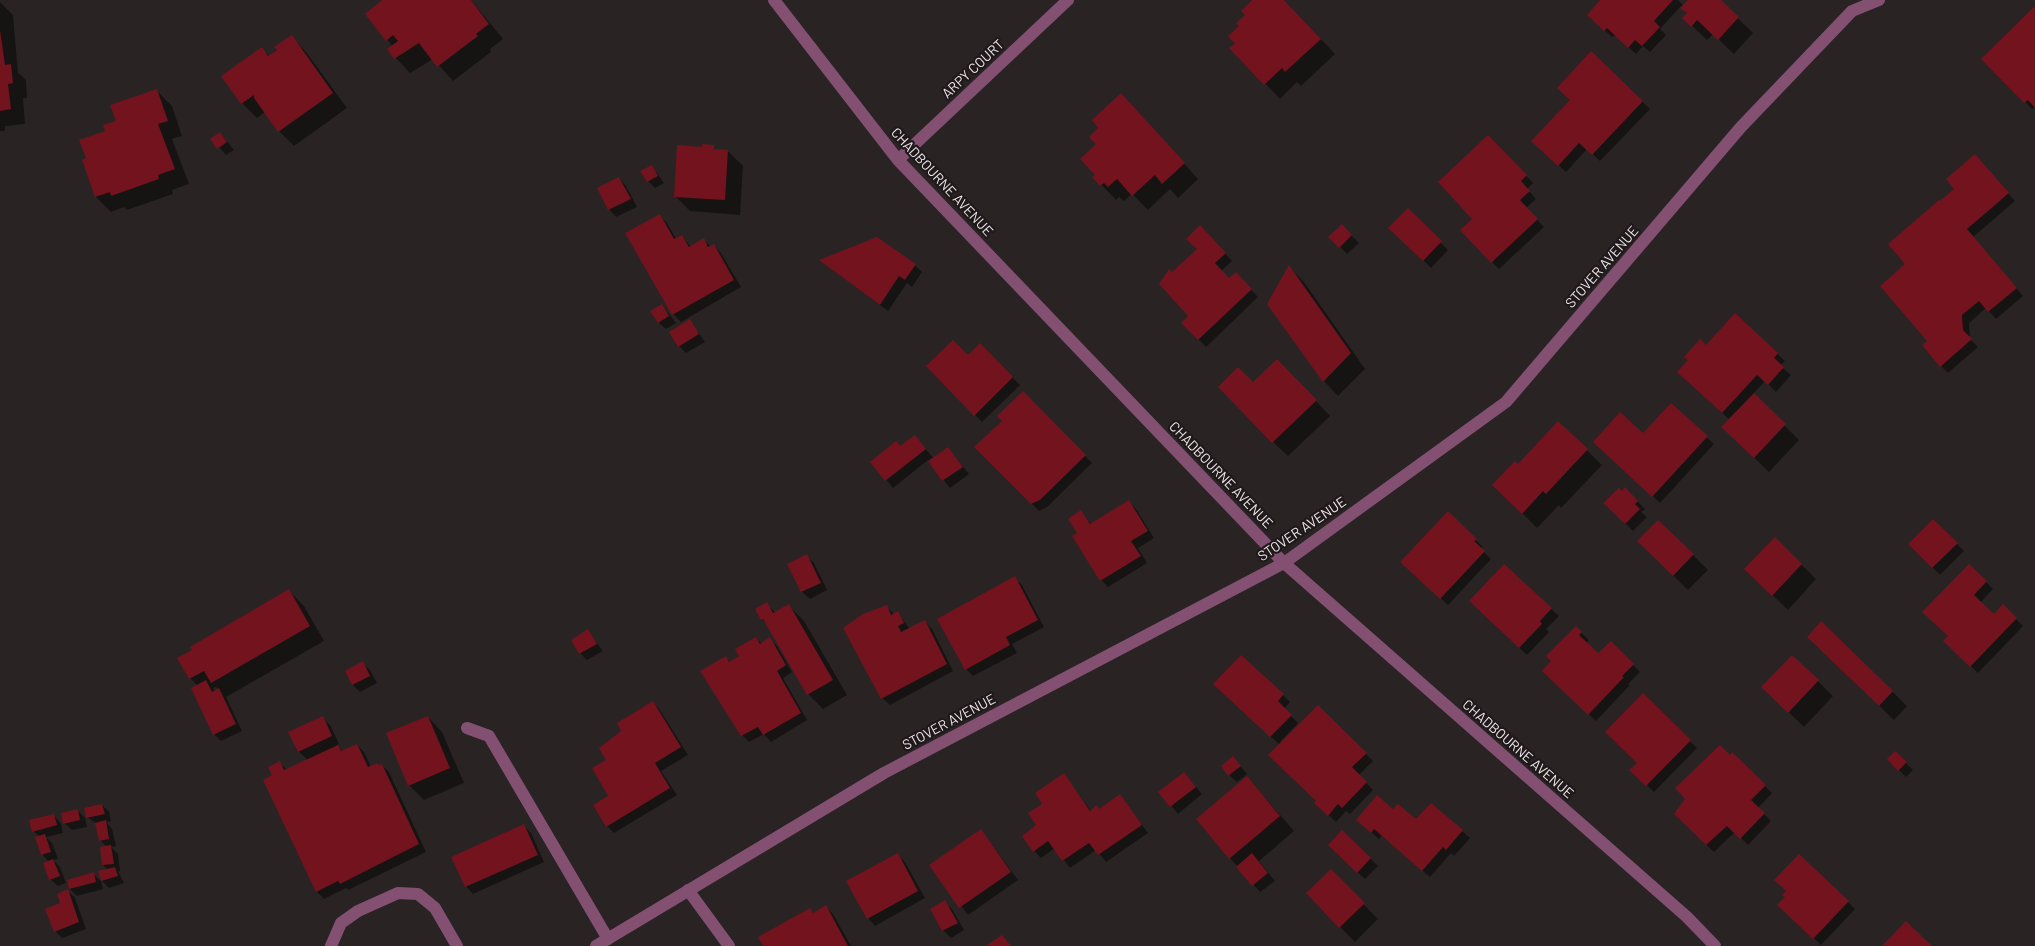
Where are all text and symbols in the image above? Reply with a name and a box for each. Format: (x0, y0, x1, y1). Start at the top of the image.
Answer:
street label: ARPY COURT (938, 36, 1008, 102)
street label: CHADBOURNE AVENUE (887, 124, 997, 240)
street label: STOVER AVENUE (1562, 223, 1642, 311)
street label: CHADBOURNE AVENUE (1166, 418, 1276, 532)
street label: STOVER AVENUE (1255, 493, 1349, 565)
street label: STOVER AVENUE (900, 690, 998, 754)
street label: CHADBOURNE AVENUE (1459, 696, 1577, 802)

